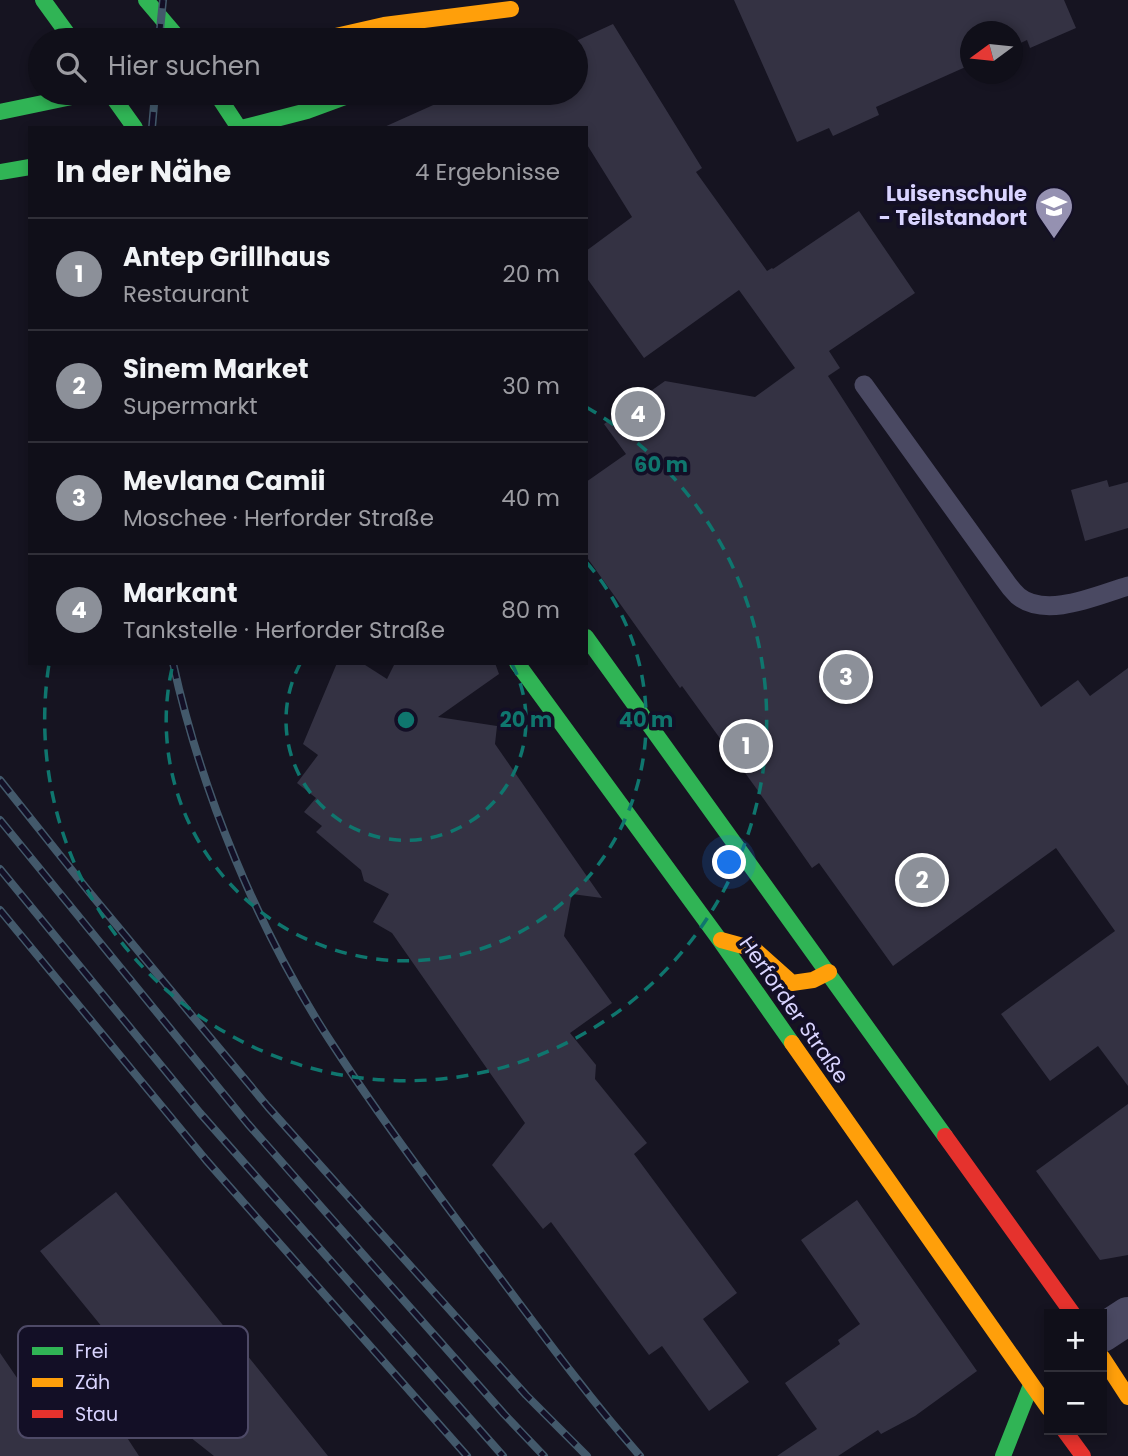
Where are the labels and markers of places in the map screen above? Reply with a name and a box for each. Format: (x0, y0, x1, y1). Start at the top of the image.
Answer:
place label: Luisenschule - Teilstandort (879, 179, 1027, 232)
school or university icon: Luisenschule - Teilstandort (1033, 185, 1075, 240)
pin: 4 (615, 388, 661, 440)
pin: 3 (823, 651, 869, 703)
centre of rings (394, 708, 418, 732)
pin: 1 (723, 720, 769, 772)
pin: 2 (899, 854, 945, 906)

